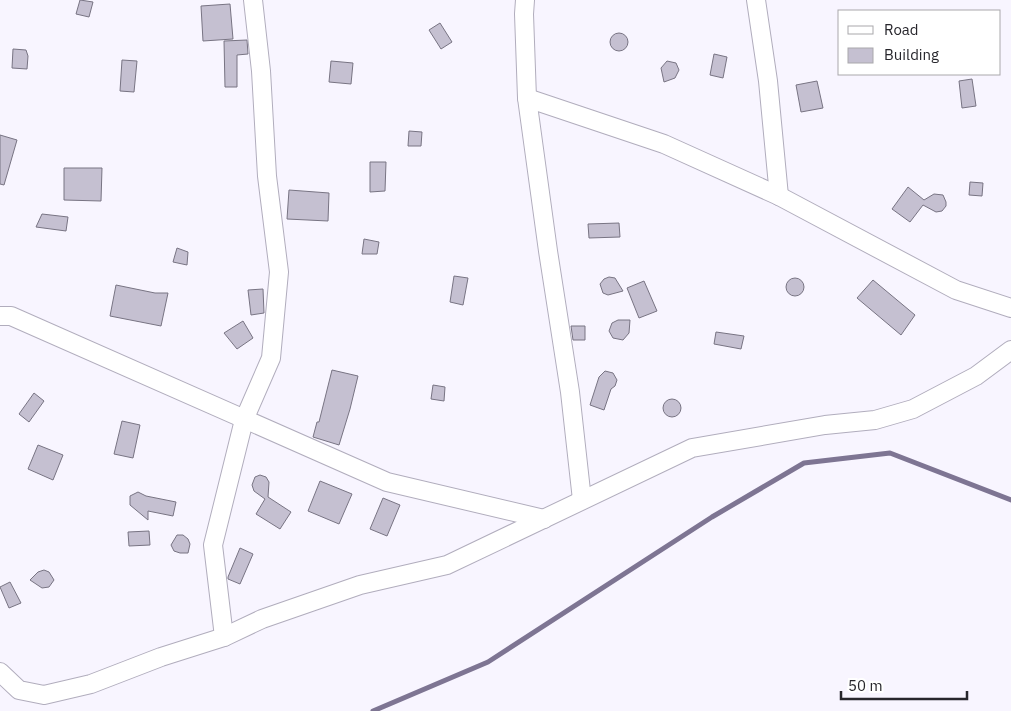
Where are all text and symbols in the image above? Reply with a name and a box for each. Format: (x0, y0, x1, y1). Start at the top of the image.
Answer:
legend (838, 10, 1001, 75)
text: Road (884, 20, 919, 39)
text: Building (884, 45, 939, 64)
scale bar (841, 668, 967, 700)
text: 50 m (848, 676, 883, 695)

